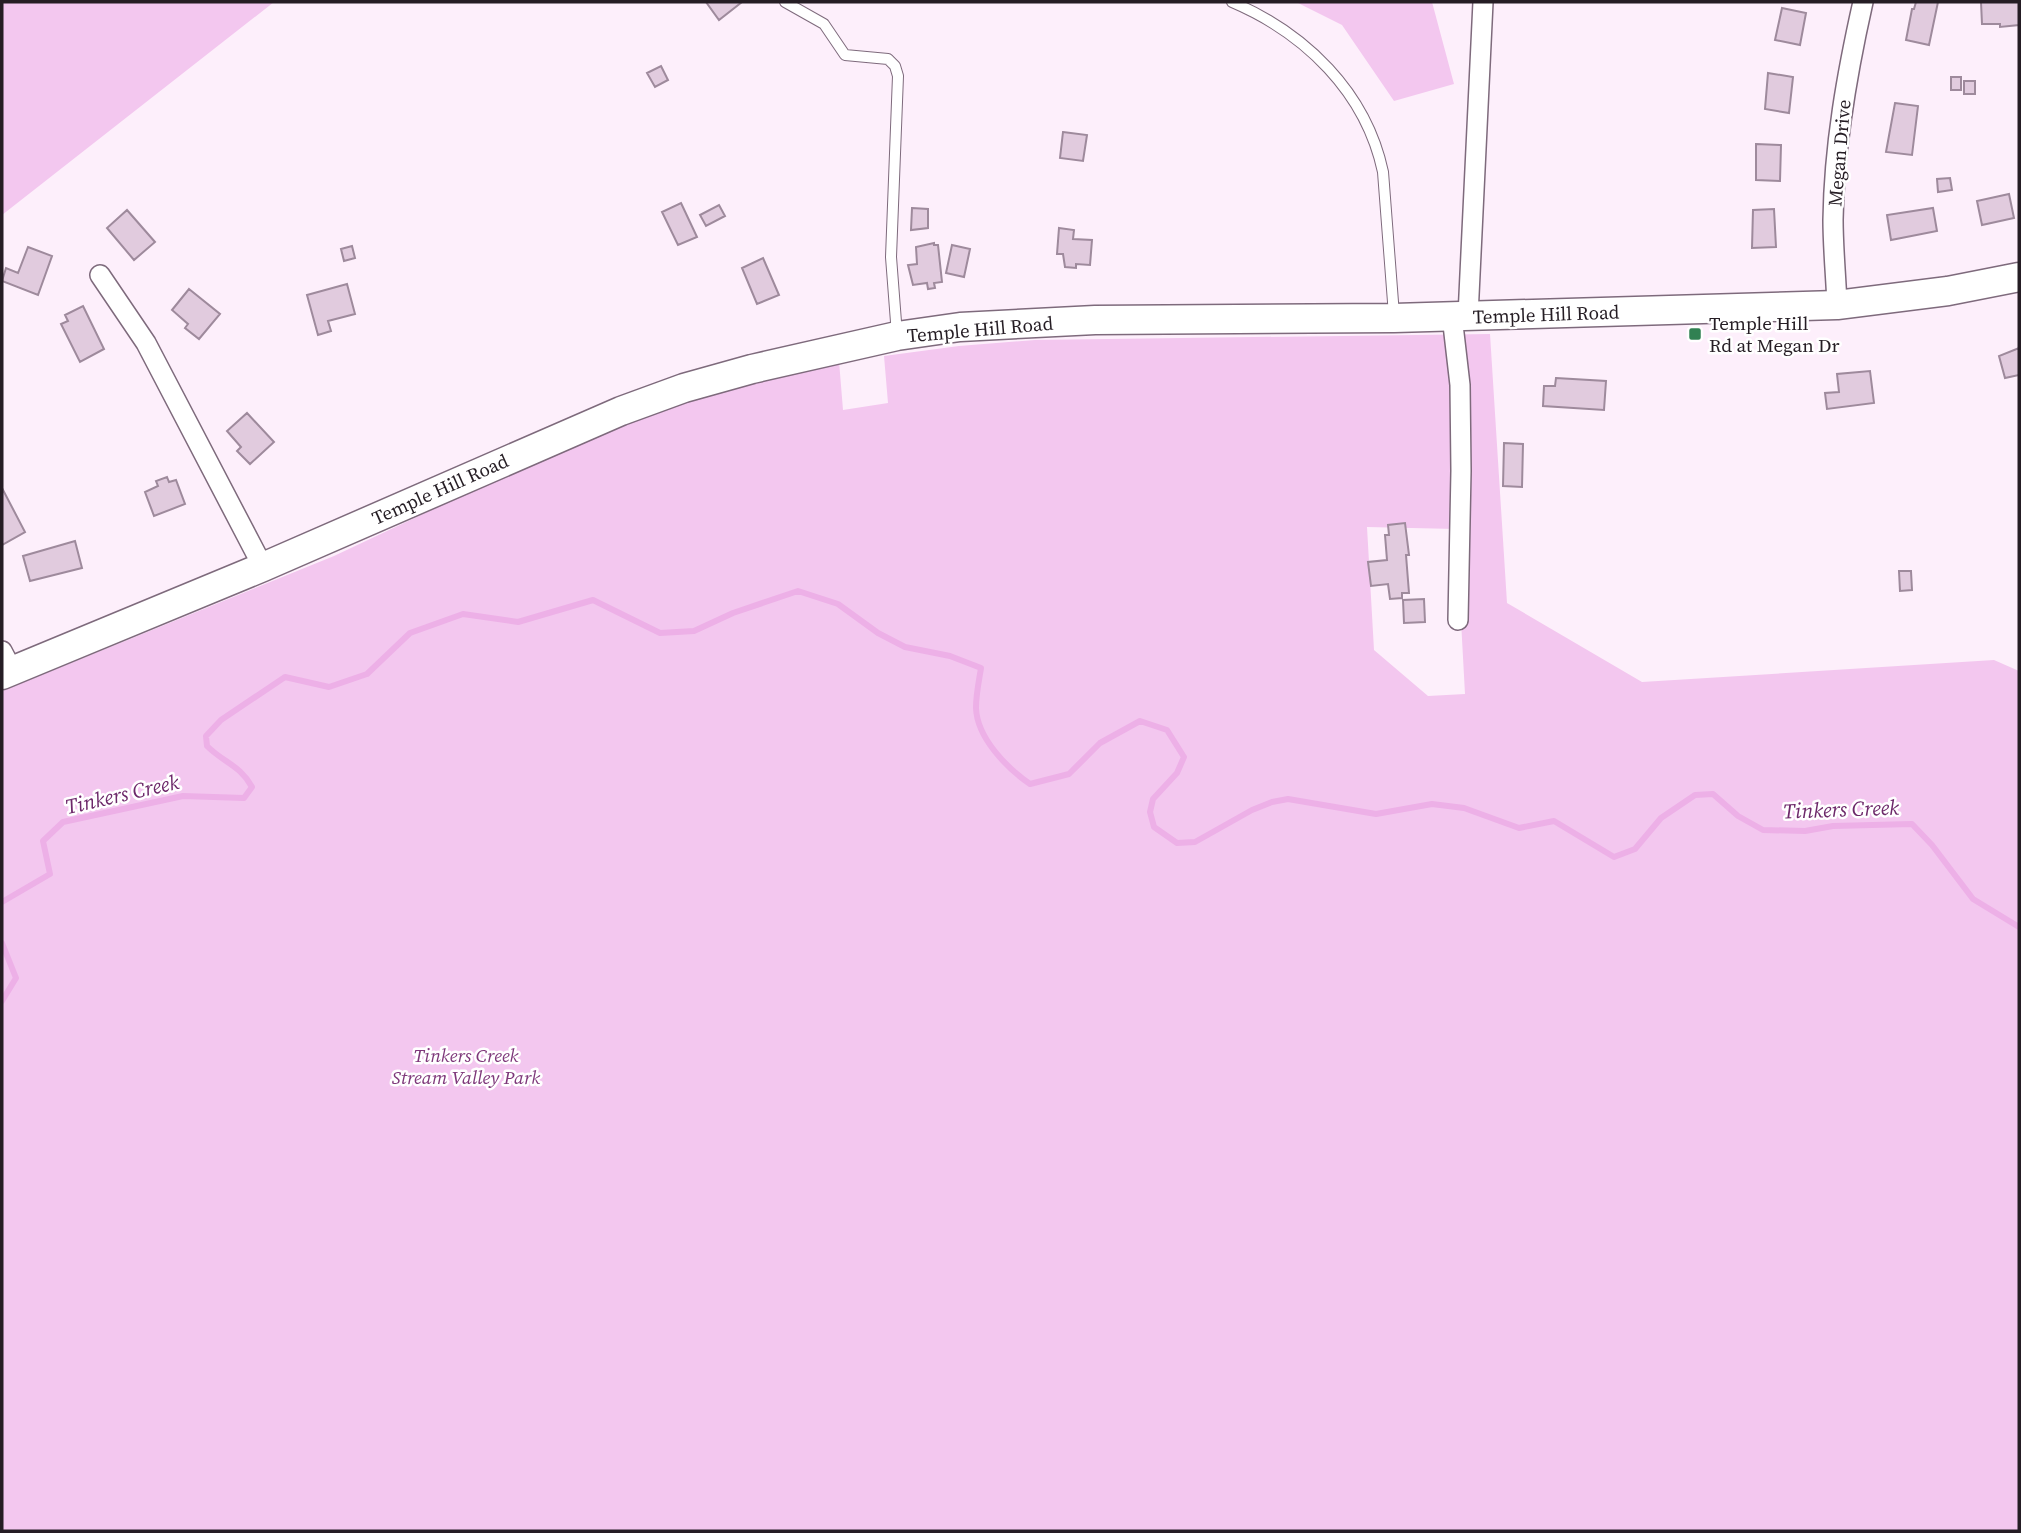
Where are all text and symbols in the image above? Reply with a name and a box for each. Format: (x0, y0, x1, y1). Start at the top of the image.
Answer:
street label: Megan Drive (1821, 98, 1857, 208)
street label: Temple Hill Road (1472, 298, 1620, 330)
street label: Temple Hill Road (906, 310, 1054, 348)
place label: Temple Hill Rd at Megan Dr (1709, 310, 1840, 358)
marker: Temple Hill Rd at Megan Dr (1687, 326, 1703, 342)
street label: Temple Hill Road (368, 447, 513, 531)
water label: Tinkers Creek (62, 767, 182, 821)
water label: Tinkers Creek (1783, 792, 1900, 826)
park label: Tinkers Creek Stream Valley Park (392, 1042, 540, 1090)

